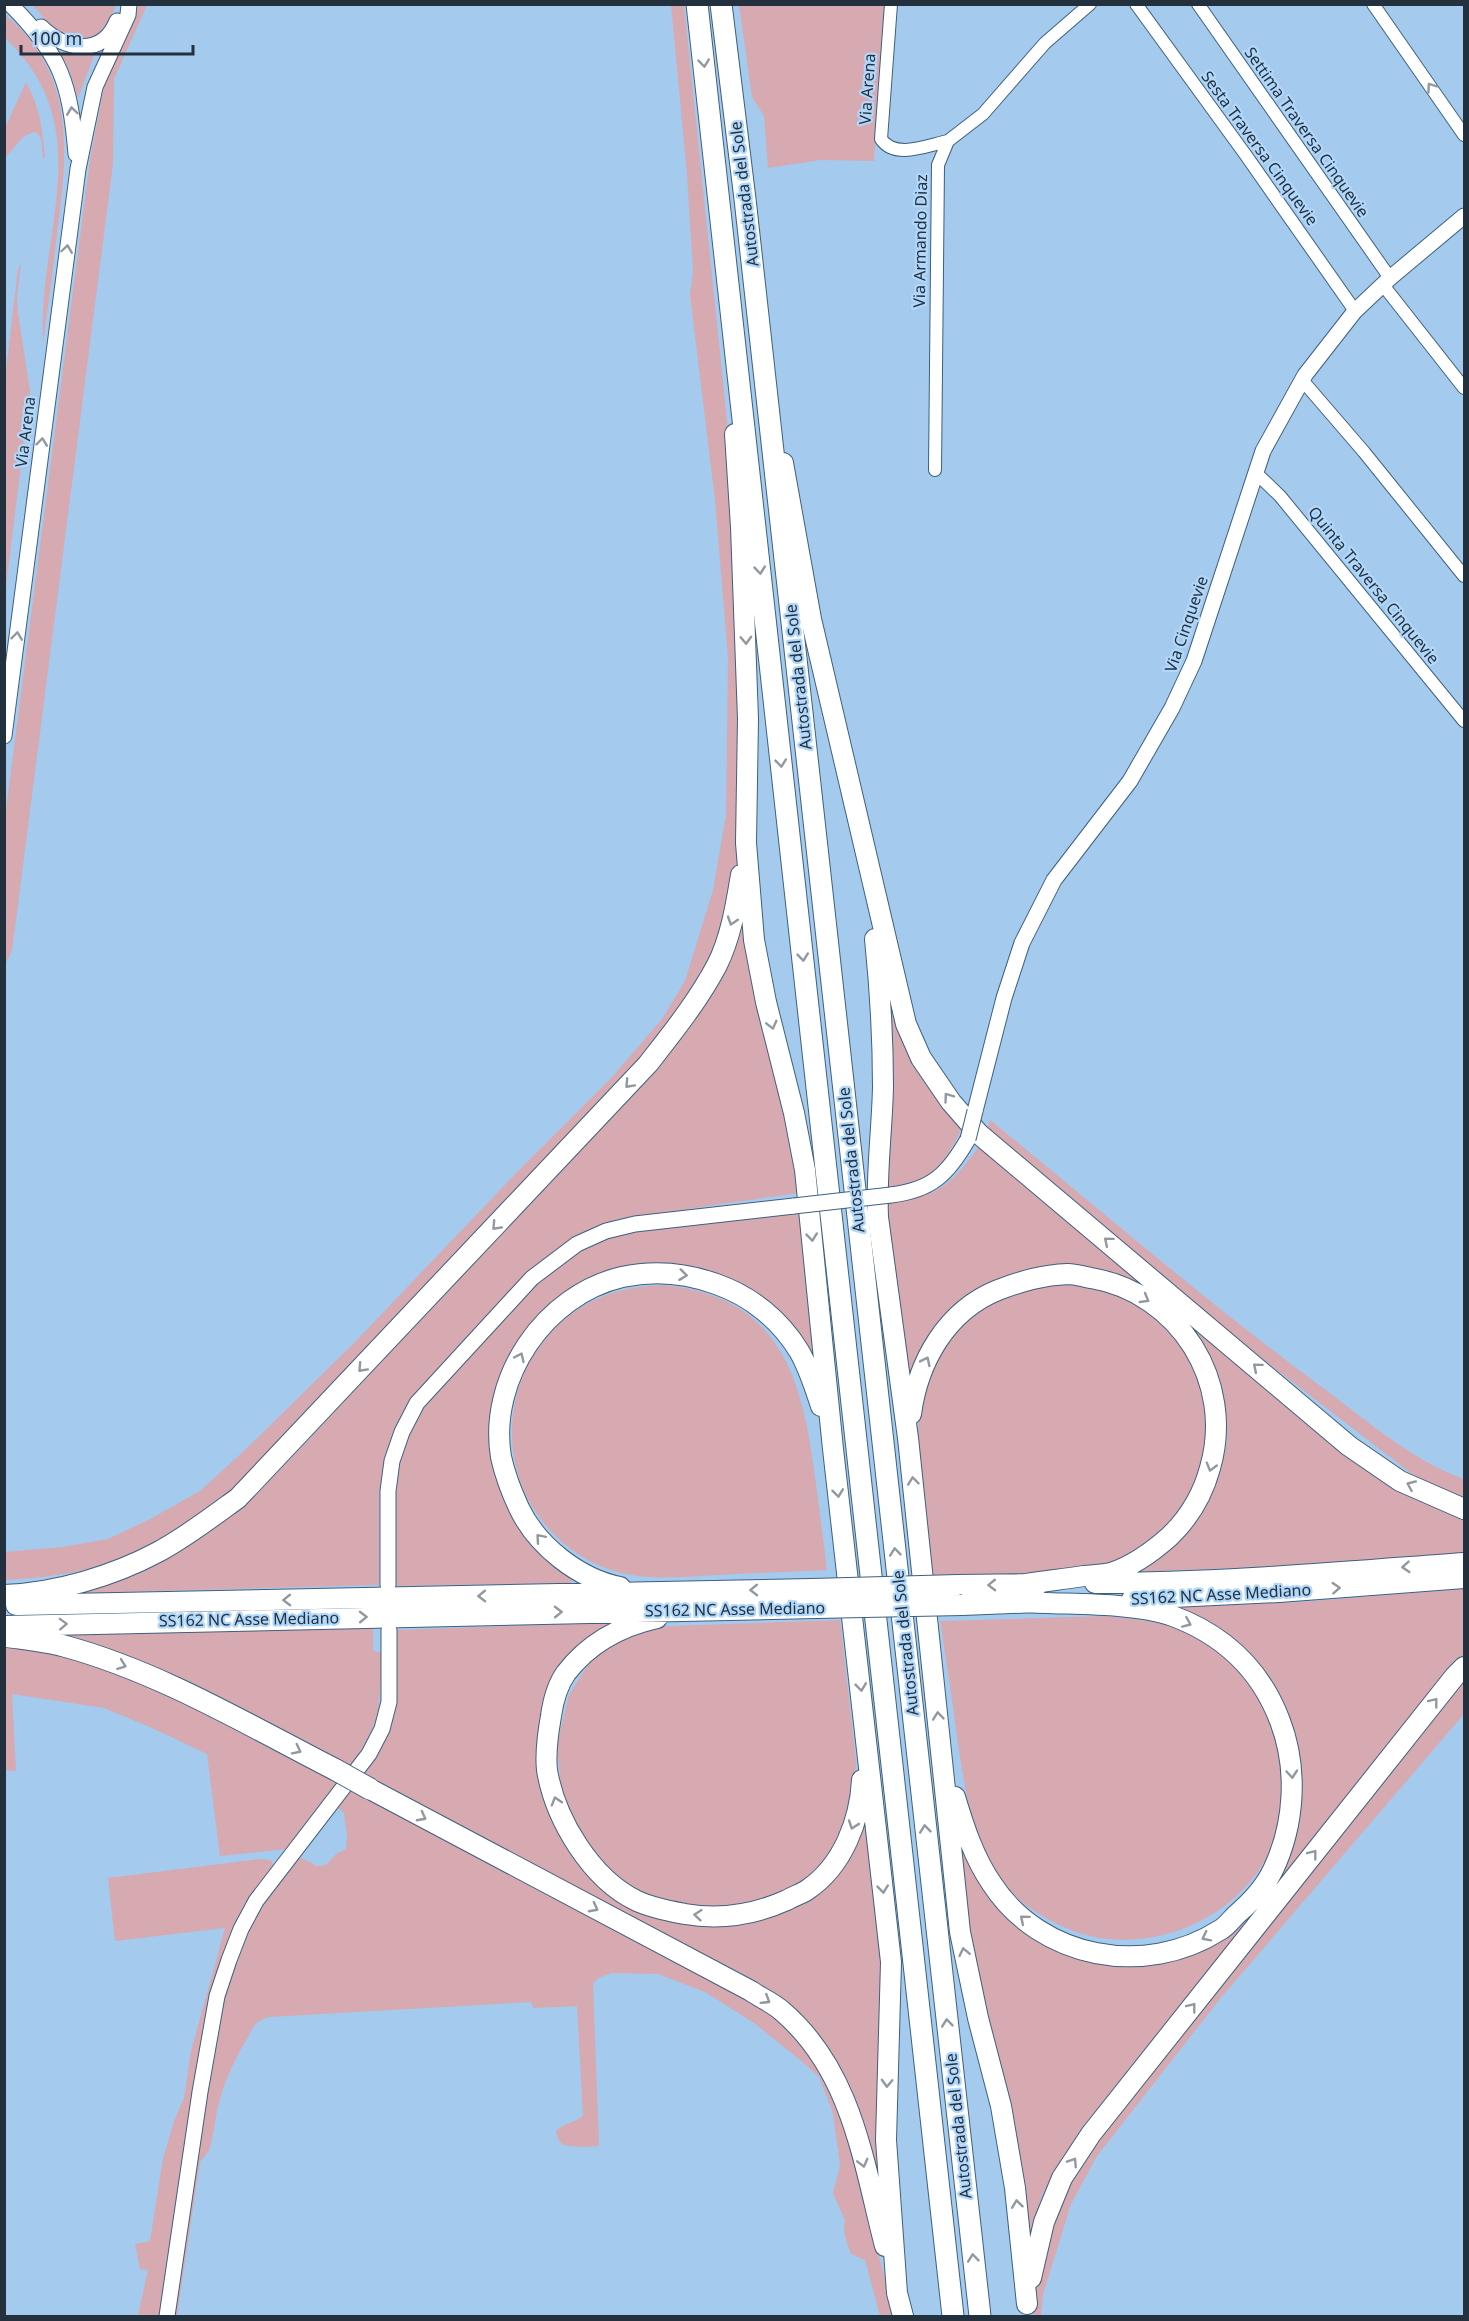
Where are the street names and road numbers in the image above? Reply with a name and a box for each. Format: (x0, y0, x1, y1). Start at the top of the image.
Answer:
street label: Settima Traversa Cinquevie (1240, 42, 1374, 222)
street label: Via Arena (854, 53, 880, 125)
street label: Sesta Traversa Cinquevie (1196, 66, 1324, 230)
street label: Autostrada del Sole (724, 120, 764, 268)
street label: Via Armando Diaz (908, 174, 932, 308)
street label: Via Arena (10, 395, 40, 469)
street label: Quinta Traversa Cinquevie (1303, 501, 1445, 669)
street label: Via Cinquevie (1159, 573, 1213, 675)
street label: Autostrada del Sole (779, 603, 817, 751)
street label: Autostrada del Sole (832, 1086, 870, 1234)
street label: Autostrada del Sole (886, 1569, 924, 1717)
street label: SS162 NC Asse Mediano (1130, 1578, 1312, 1610)
street label: SS162 NC Asse Mediano (645, 1596, 825, 1622)
street label: SS162 NC Asse Mediano (159, 1606, 339, 1632)
street label: Autostrada del Sole (939, 2052, 977, 2200)

